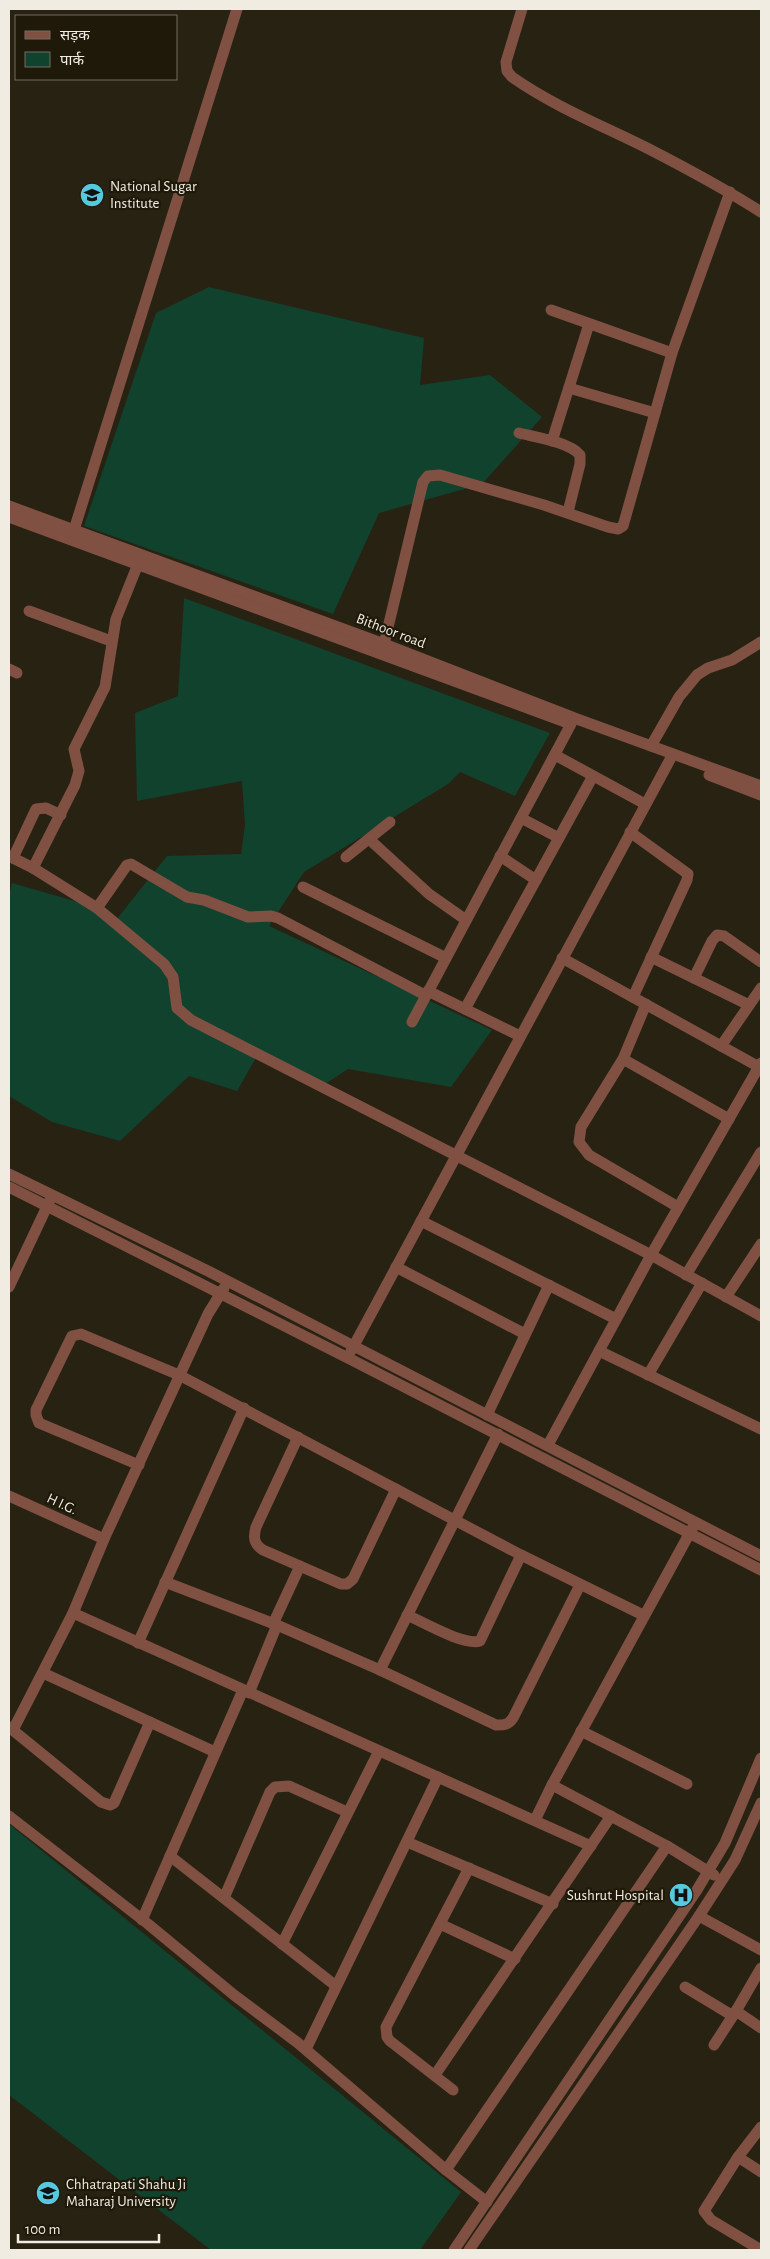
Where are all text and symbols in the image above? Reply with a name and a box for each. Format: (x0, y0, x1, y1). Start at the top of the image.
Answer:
legend (15, 15, 178, 80)
text: सड़क (60, 28, 90, 43)
text: पार्क (60, 51, 84, 68)
place label: National Sugar Institute (110, 179, 197, 211)
school or university icon: National Sugar Institute (79, 182, 105, 208)
street label: Bithoor road (354, 611, 428, 651)
street label: H I.G. (45, 1491, 79, 1517)
hospital icon: Sushrut Hospital (668, 1882, 694, 1908)
place label: Sushrut Hospital (567, 1888, 664, 1903)
place label: Chhatrapati Shahu Ji Maharaj University (66, 2177, 186, 2209)
school or university icon: Chhatrapati Shahu Ji Maharaj University (35, 2180, 61, 2206)
scale bar (18, 2212, 159, 2244)
text: 100 m (25, 2222, 60, 2237)

